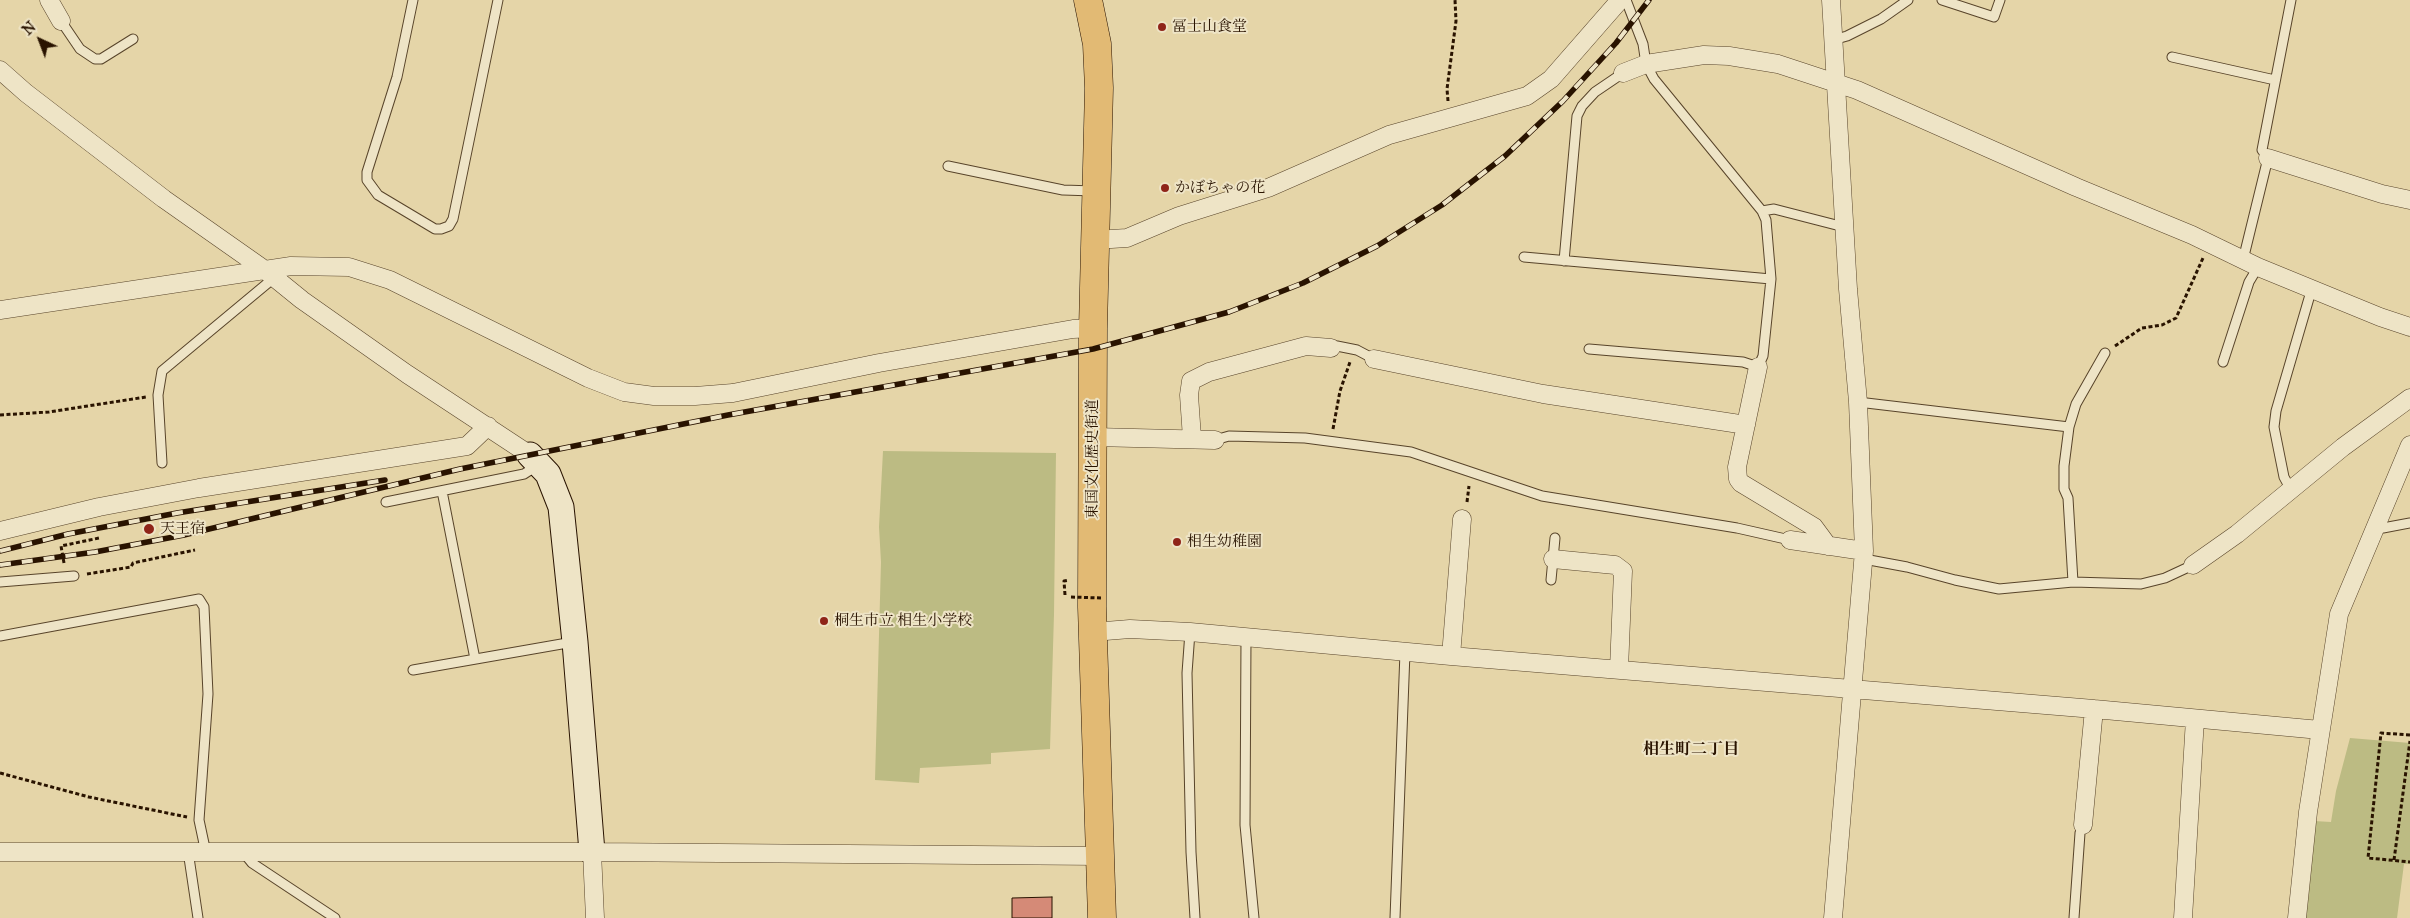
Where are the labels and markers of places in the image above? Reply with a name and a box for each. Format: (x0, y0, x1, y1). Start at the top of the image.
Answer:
place label: 冨士山食堂 (1172, 18, 1247, 36)
marker: 冨士山食堂 (1156, 21, 1168, 33)
place label: かぼちゃの花 (1175, 179, 1265, 197)
marker: かぼちゃの花 (1159, 182, 1171, 194)
place label: 天王宿 (160, 520, 205, 538)
marker: 天王宿 (142, 522, 156, 536)
place label: 相生幼稚園 (1187, 533, 1262, 551)
marker: 相生幼稚園 (1171, 536, 1183, 548)
place label: 桐生市立 相生小学校 (834, 612, 972, 630)
marker: 桐生市立 相生小学校 (818, 615, 830, 627)

